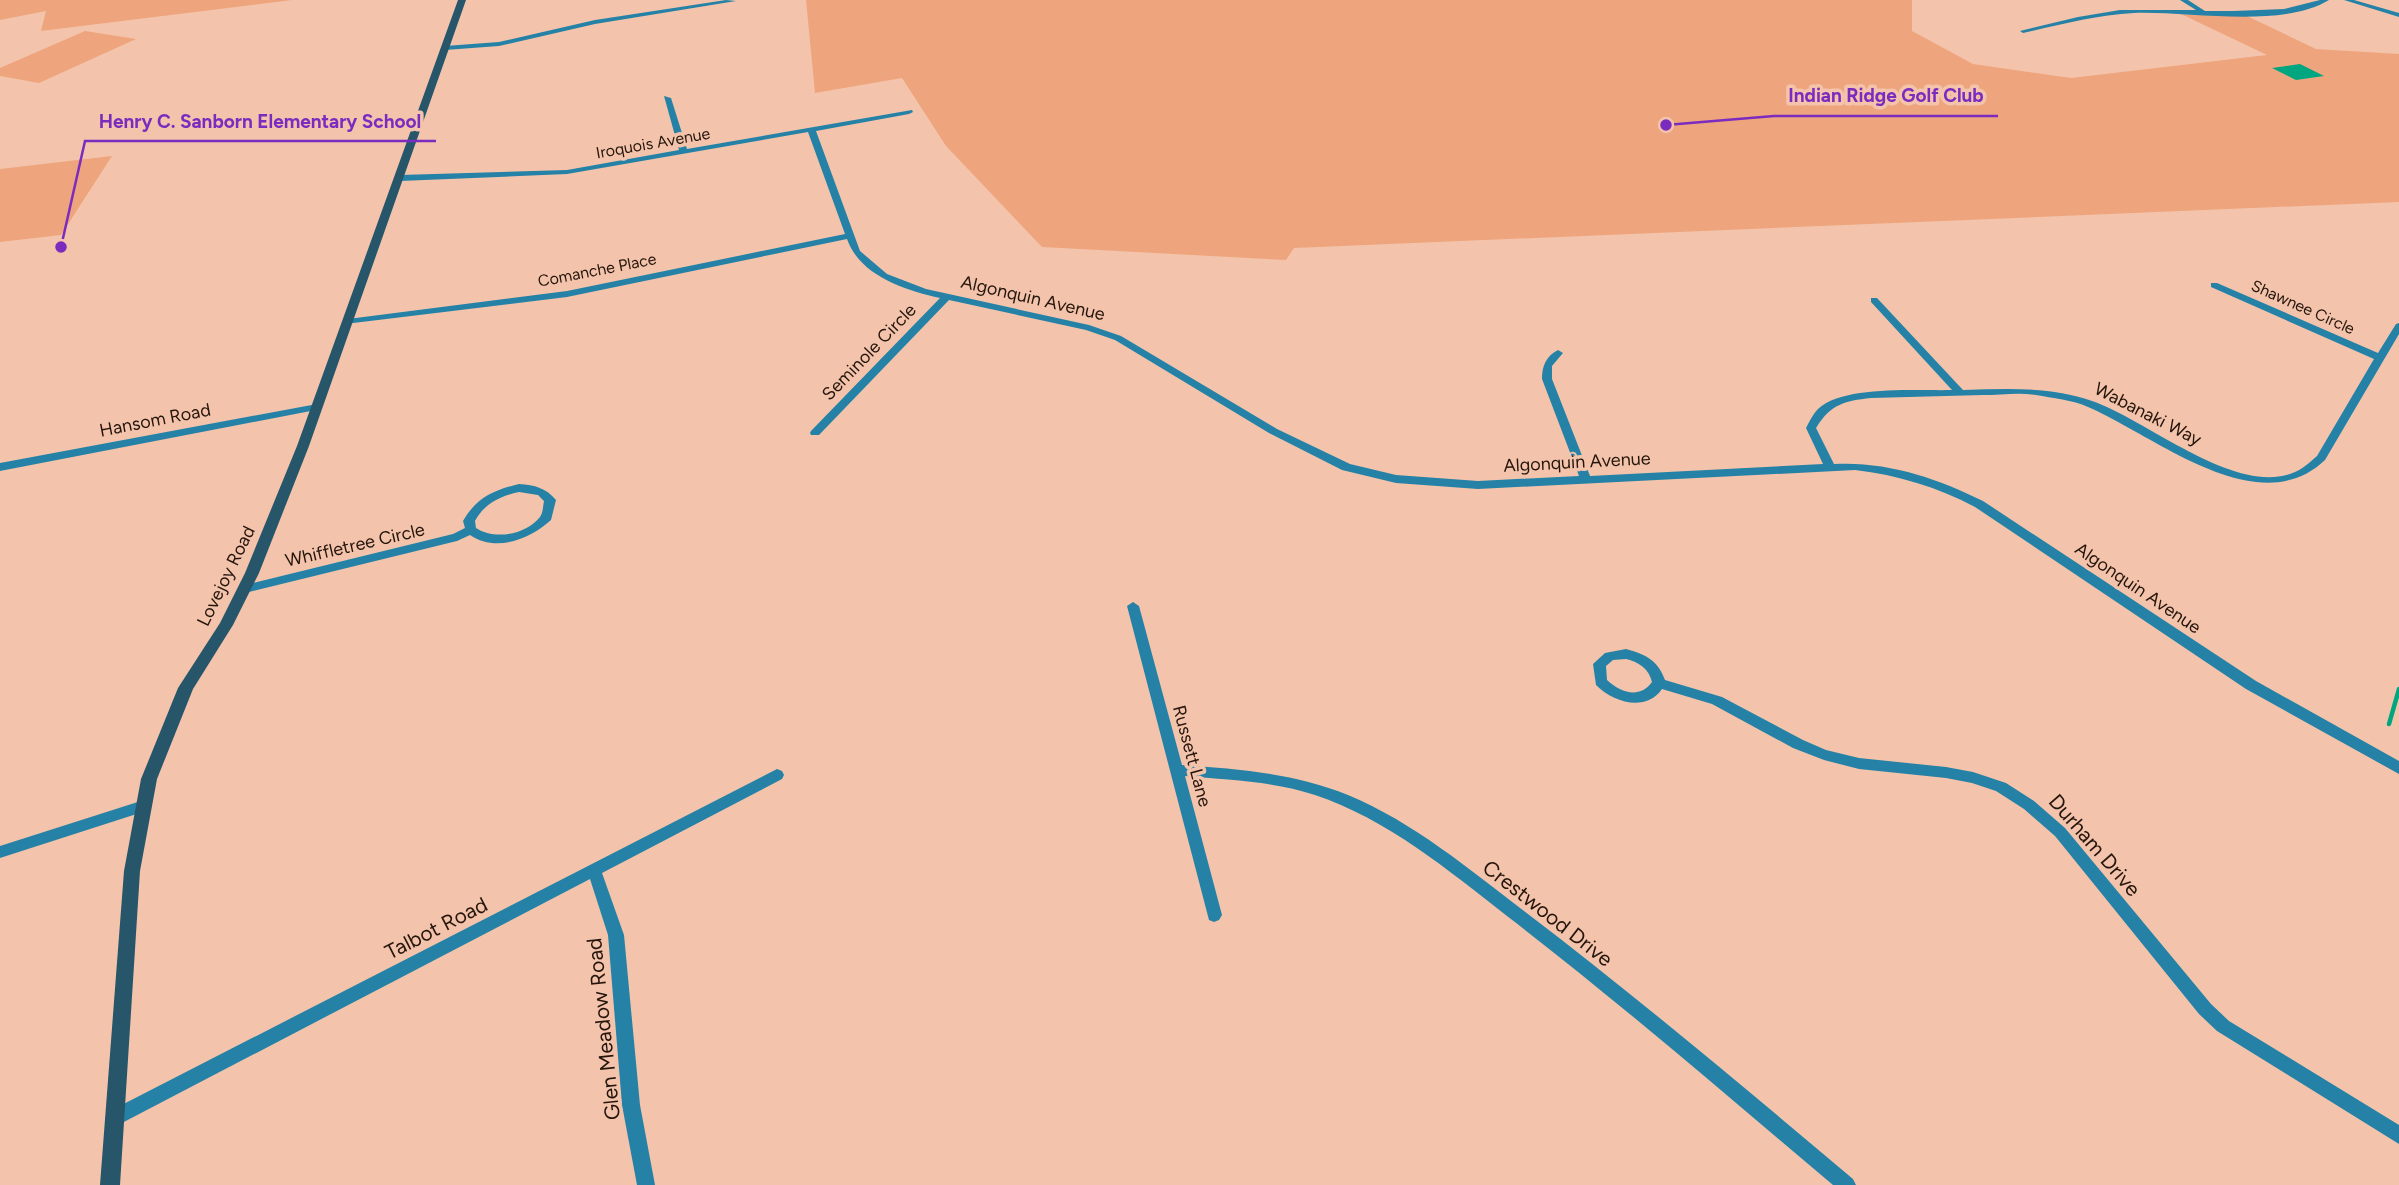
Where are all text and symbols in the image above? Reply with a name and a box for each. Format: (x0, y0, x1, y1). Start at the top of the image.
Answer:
callout: Indian Ridge Golf Club (1774, 76, 1998, 116)
text: Indian Ridge Golf Club (1788, 84, 1984, 107)
callout: Henry C. Sanborn Elementary School (85, 101, 436, 141)
text: Henry C. Sanborn Elementary School (99, 110, 421, 133)
street label: Iroquois Avenue (594, 124, 712, 162)
street label: Comanche Place (536, 249, 658, 291)
street label: Algonquin Avenue (959, 271, 1107, 325)
street label: Shawnee Circle (2248, 276, 2358, 338)
street label: Seminole Circle (817, 299, 921, 405)
street label: Wabanaki Way (2091, 378, 2206, 451)
street label: Hansom Road (98, 398, 212, 442)
street label: Algonquin Avenue (1503, 447, 1651, 477)
street label: Whiffletree Circle (283, 518, 427, 572)
street label: Lovejoy Road (192, 522, 260, 630)
street label: Algonquin Avenue (2071, 538, 2205, 638)
street label: Russett Lane (1168, 703, 1216, 809)
street label: Durham Drive (2044, 789, 2146, 901)
street label: Crestwood Drive (1478, 854, 1618, 972)
street label: Talbot Road (381, 892, 491, 964)
street label: Glen Meadow Road (581, 937, 625, 1121)

